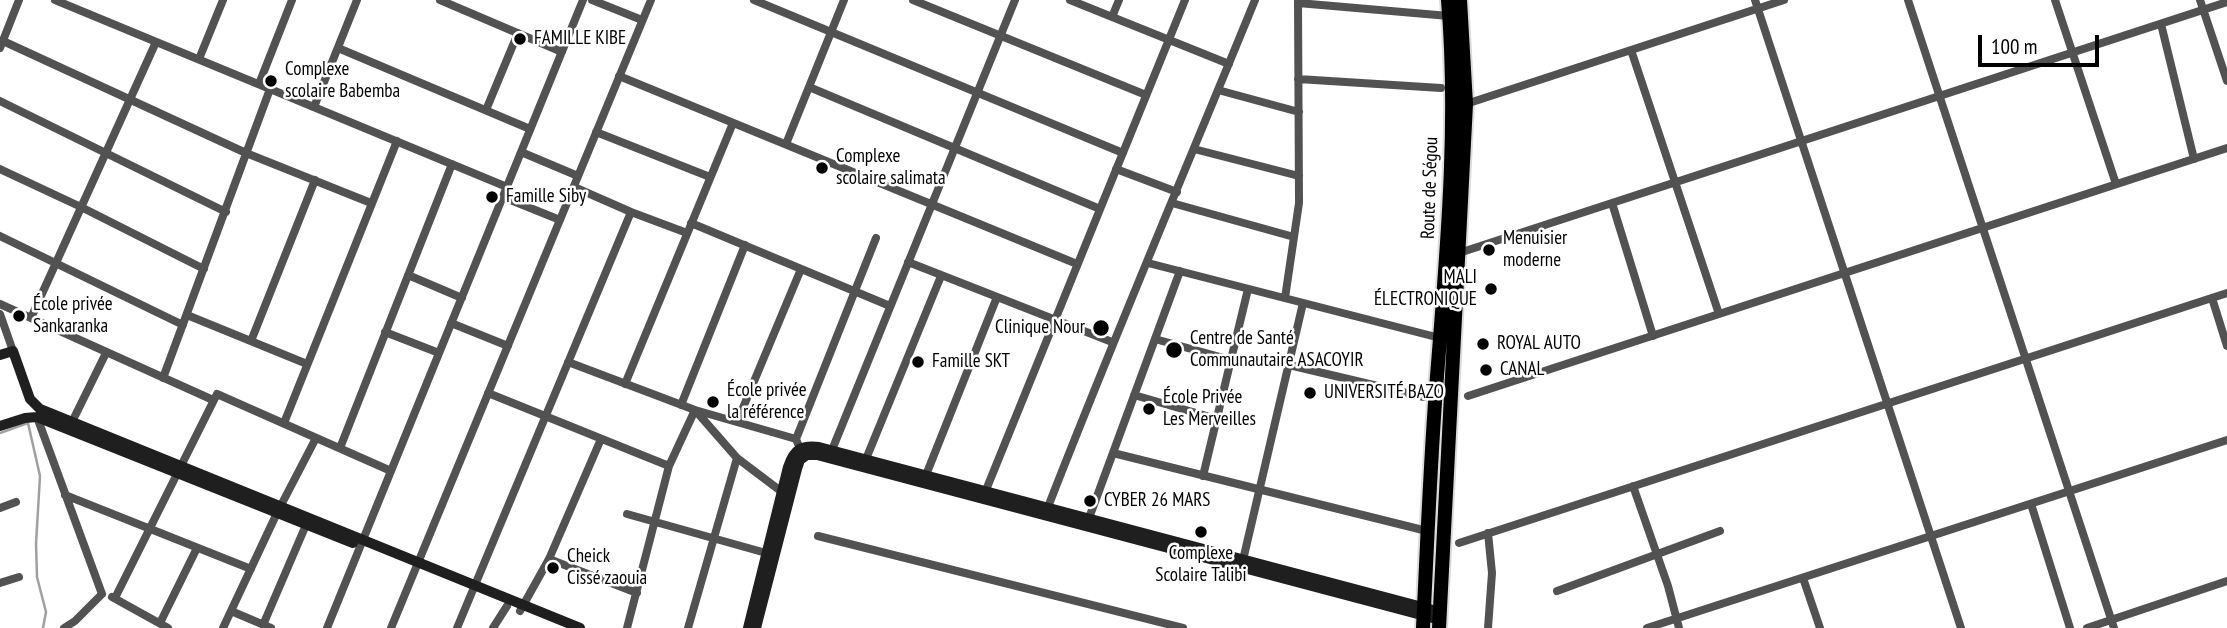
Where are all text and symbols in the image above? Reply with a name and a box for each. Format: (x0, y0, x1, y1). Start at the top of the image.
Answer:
scale bar (1982, 21, 2103, 65)
place label: FAMILLE KIBE (534, 28, 626, 50)
marker: FAMILLE KIBE (512, 31, 528, 47)
text: 100 m (1991, 33, 2037, 60)
place label: Complexe scolaire Babemba (285, 59, 400, 103)
marker: Complexe scolaire Babemba (263, 73, 279, 89)
street label: Route de Ségou (1417, 136, 1443, 240)
place label: Complexe scolaire salimata (836, 146, 946, 190)
marker: Complexe scolaire salimata (814, 160, 830, 176)
place label: Famille Siby (506, 186, 586, 208)
marker: Famille Siby (484, 189, 500, 205)
place label: Menuisier moderne (1503, 228, 1567, 272)
marker: Menuisier moderne (1481, 242, 1497, 258)
place label: MALI ÉLECTRONIQUE (1374, 267, 1477, 311)
marker: MALI ÉLECTRONIQUE (1483, 281, 1499, 297)
place label: École privée Sankaranka (33, 294, 113, 338)
marker: École privée Sankaranka (11, 308, 27, 324)
place label: Clinique Nour (995, 317, 1085, 339)
marker: Clinique Nour (1091, 318, 1111, 338)
place label: Centre de Santé Communautaire ASACOYIR (1190, 328, 1364, 372)
place label: ROYAL AUTO (1497, 333, 1581, 355)
marker: ROYAL AUTO (1475, 336, 1491, 352)
marker: Centre de Santé Communautaire ASACOYIR (1164, 340, 1184, 360)
place label: Famille SKT (932, 351, 1010, 373)
marker: Famille SKT (910, 354, 926, 370)
place label: CANAL (1500, 359, 1544, 381)
marker: CANAL (1478, 362, 1494, 378)
place label: École privée la référence (727, 380, 807, 424)
place label: UNIVERSITÉ BAZO (1324, 382, 1444, 404)
marker: UNIVERSITÉ BAZO (1302, 385, 1318, 401)
place label: École Privée Les Merveilles (1163, 387, 1256, 431)
marker: École privée la référence (705, 394, 721, 410)
marker: École Privée Les Merveilles (1141, 401, 1157, 417)
place label: CYBER 26 MARS (1104, 490, 1210, 512)
marker: CYBER 26 MARS (1082, 493, 1098, 509)
marker: Complexe Scolaire Talibi (1193, 524, 1209, 540)
place label: Complexe Scolaire Talibi (1155, 543, 1247, 587)
place label: Cheick Cissé zaouia (567, 546, 647, 590)
marker: Cheick Cissé zaouia (545, 560, 561, 576)

